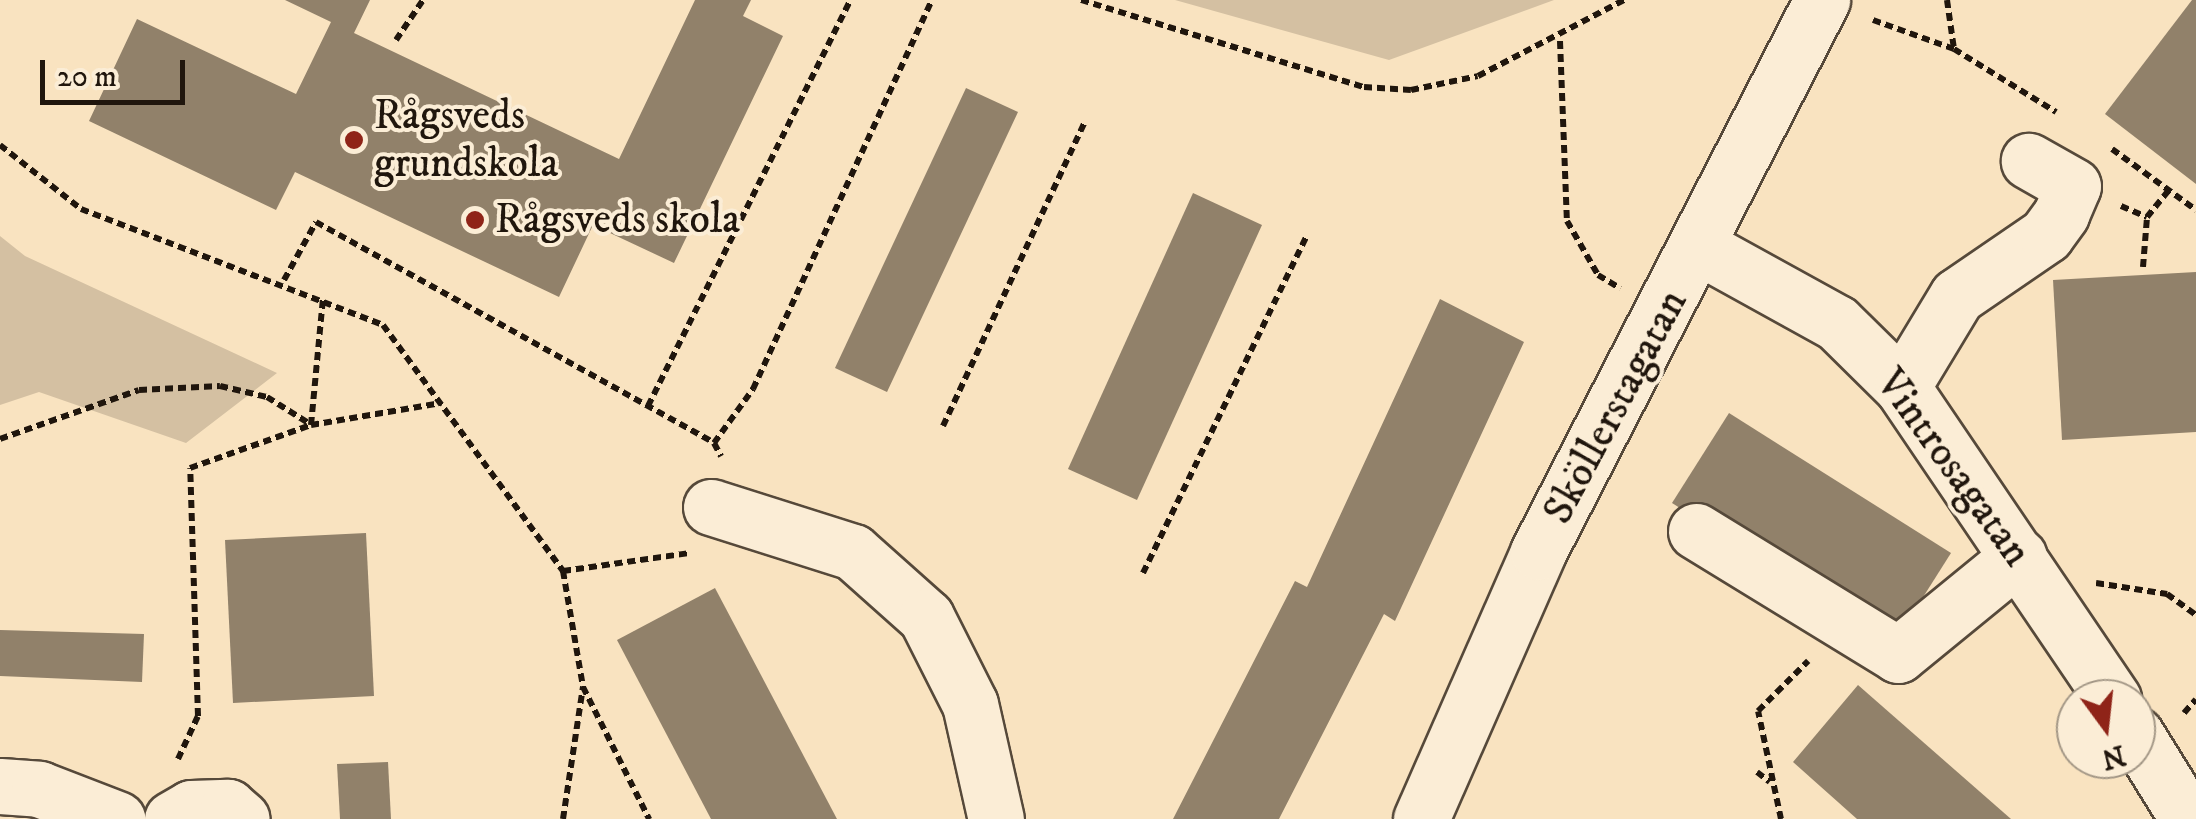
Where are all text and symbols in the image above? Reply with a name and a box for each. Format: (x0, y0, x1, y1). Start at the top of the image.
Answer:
scale bar (45, 40, 190, 102)
text: 20 m (57, 59, 117, 96)
place label: Rågsveds grundskola (374, 91, 558, 190)
marker: Rågsveds grundskola (343, 129, 365, 151)
place label: Rågsveds skola (495, 195, 740, 245)
marker: Rågsveds skola (464, 209, 486, 231)
street label: Sköllerstagatan (1533, 281, 1699, 533)
street label: Vintrosagatan (1865, 359, 2041, 577)
north arrow (2056, 679, 2156, 779)
text: N (2098, 737, 2129, 776)

